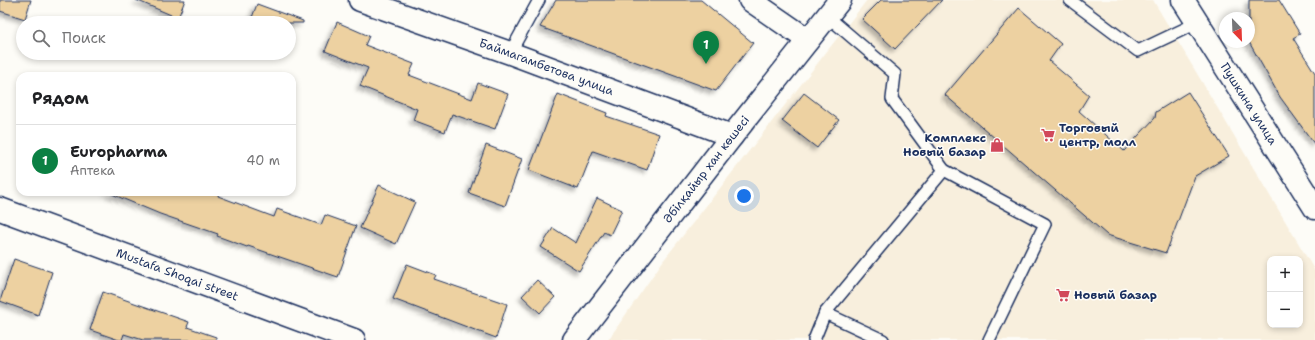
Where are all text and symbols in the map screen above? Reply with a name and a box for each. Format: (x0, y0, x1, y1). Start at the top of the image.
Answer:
north arrow (1219, 12, 1255, 48)
search box (16, 16, 296, 60)
icon: search (30, 27, 52, 49)
text: Поиск (62, 28, 106, 48)
pin: 1 (693, 31, 719, 64)
street label: Баймагамбетова улица (477, 35, 616, 99)
street label: Пушкина улица (1217, 60, 1281, 148)
text: Рядом (32, 87, 89, 109)
street label: Әбілқайыр хан көшесі (660, 112, 753, 226)
place label: Торговый центр, молл (1059, 120, 1137, 150)
supermarket icon: Торговый центр, молл (1040, 127, 1056, 143)
place label: Комплекс Новый базар (903, 130, 986, 160)
shop icon: Комплекс Новый базар (989, 137, 1005, 153)
text: Europharma (70, 142, 167, 162)
text: 1 (42, 152, 48, 169)
text: 40 m (246, 152, 280, 169)
text: Аптека (70, 162, 115, 179)
your location (734, 186, 754, 206)
street label: Mustafa Shoqai street (114, 245, 241, 305)
map controls (1267, 256, 1303, 328)
button: + (1267, 256, 1303, 292)
supermarket icon: Новый базар (1055, 287, 1071, 303)
place label: Новый базар (1074, 287, 1157, 303)
button: − (1267, 292, 1303, 328)

